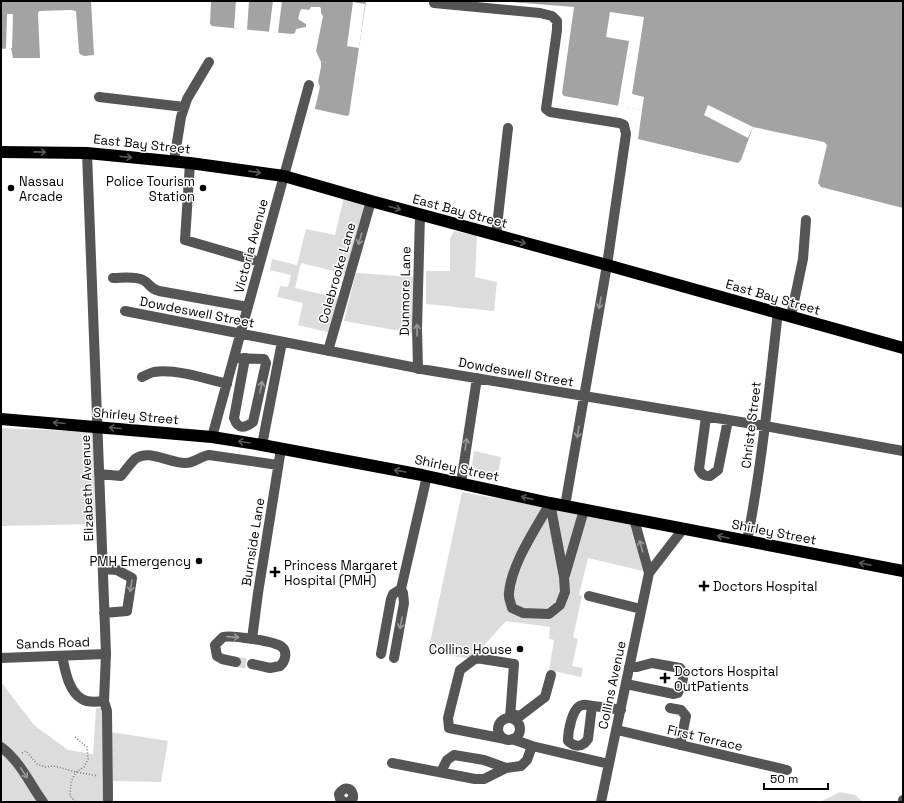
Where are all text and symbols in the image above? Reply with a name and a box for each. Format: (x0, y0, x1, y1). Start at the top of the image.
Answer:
street label: East Bay Street (93, 130, 191, 158)
one-way arrow (33, 148, 46, 155)
one-way arrow (119, 153, 132, 160)
one-way arrow (248, 168, 261, 176)
place label: Nassau Arcade (19, 173, 64, 205)
place label: Police Tourism Station (106, 173, 195, 205)
marker: Nassau Arcade (6, 183, 16, 193)
marker: Police Tourism Station (198, 183, 208, 193)
street label: East Bay Street (411, 190, 509, 232)
street label: Victoria Avenue (230, 197, 272, 295)
one-way arrow (388, 205, 401, 212)
street label: Colebrooke Lane (314, 221, 360, 325)
one-way arrow (356, 232, 363, 245)
one-way arrow (513, 239, 526, 246)
street label: Dunmore Lane (396, 246, 414, 336)
street label: East Bay Street (724, 275, 822, 319)
street label: Dowdeswell Street (138, 292, 256, 332)
one-way arrow (596, 297, 604, 310)
one-way arrow (413, 324, 421, 337)
street label: Dowdeswell Street (457, 353, 575, 391)
street label: Christe Street (737, 380, 765, 470)
one-way arrow (257, 381, 265, 394)
street label: Shirley Street (92, 404, 180, 428)
one-way arrow (53, 420, 66, 427)
one-way arrow (109, 425, 122, 432)
one-way arrow (574, 425, 582, 438)
street label: Elizabeth Avenue (77, 434, 97, 542)
one-way arrow (238, 438, 251, 446)
one-way arrow (462, 438, 470, 451)
street label: Shirley Street (413, 451, 501, 485)
one-way arrow (393, 466, 406, 474)
one-way arrow (521, 493, 534, 501)
street label: Burnside Lane (238, 497, 268, 587)
street label: Shirley Street (730, 515, 818, 549)
one-way arrow (717, 532, 730, 540)
one-way arrow (637, 540, 644, 553)
place label: PMH Emergency (89, 553, 191, 570)
marker: PMH Emergency (194, 556, 204, 566)
place label: Princess Margaret Hospital (PMH) (284, 557, 398, 589)
one-way arrow (859, 559, 872, 567)
marker: Princess Margaret Hospital (PMH) (269, 566, 281, 578)
place label: Doctors Hospital (713, 578, 818, 595)
one-way arrow (127, 579, 135, 592)
marker: Doctors Hospital (698, 580, 710, 592)
one-way arrow (396, 616, 404, 629)
street label: Sands Road (16, 633, 90, 653)
one-way arrow (226, 634, 239, 641)
street label: Collins Avenue (594, 639, 630, 731)
place label: Collins House (429, 641, 512, 658)
marker: Collins House (515, 644, 525, 654)
place label: Doctors Hospital OutPatients (674, 663, 779, 695)
marker: Doctors Hospital OutPatients (659, 672, 671, 684)
street label: First Terrace (666, 721, 744, 755)
scale bar (764, 765, 828, 791)
one-way arrow (20, 767, 28, 778)
text: 50 m (770, 771, 798, 787)

